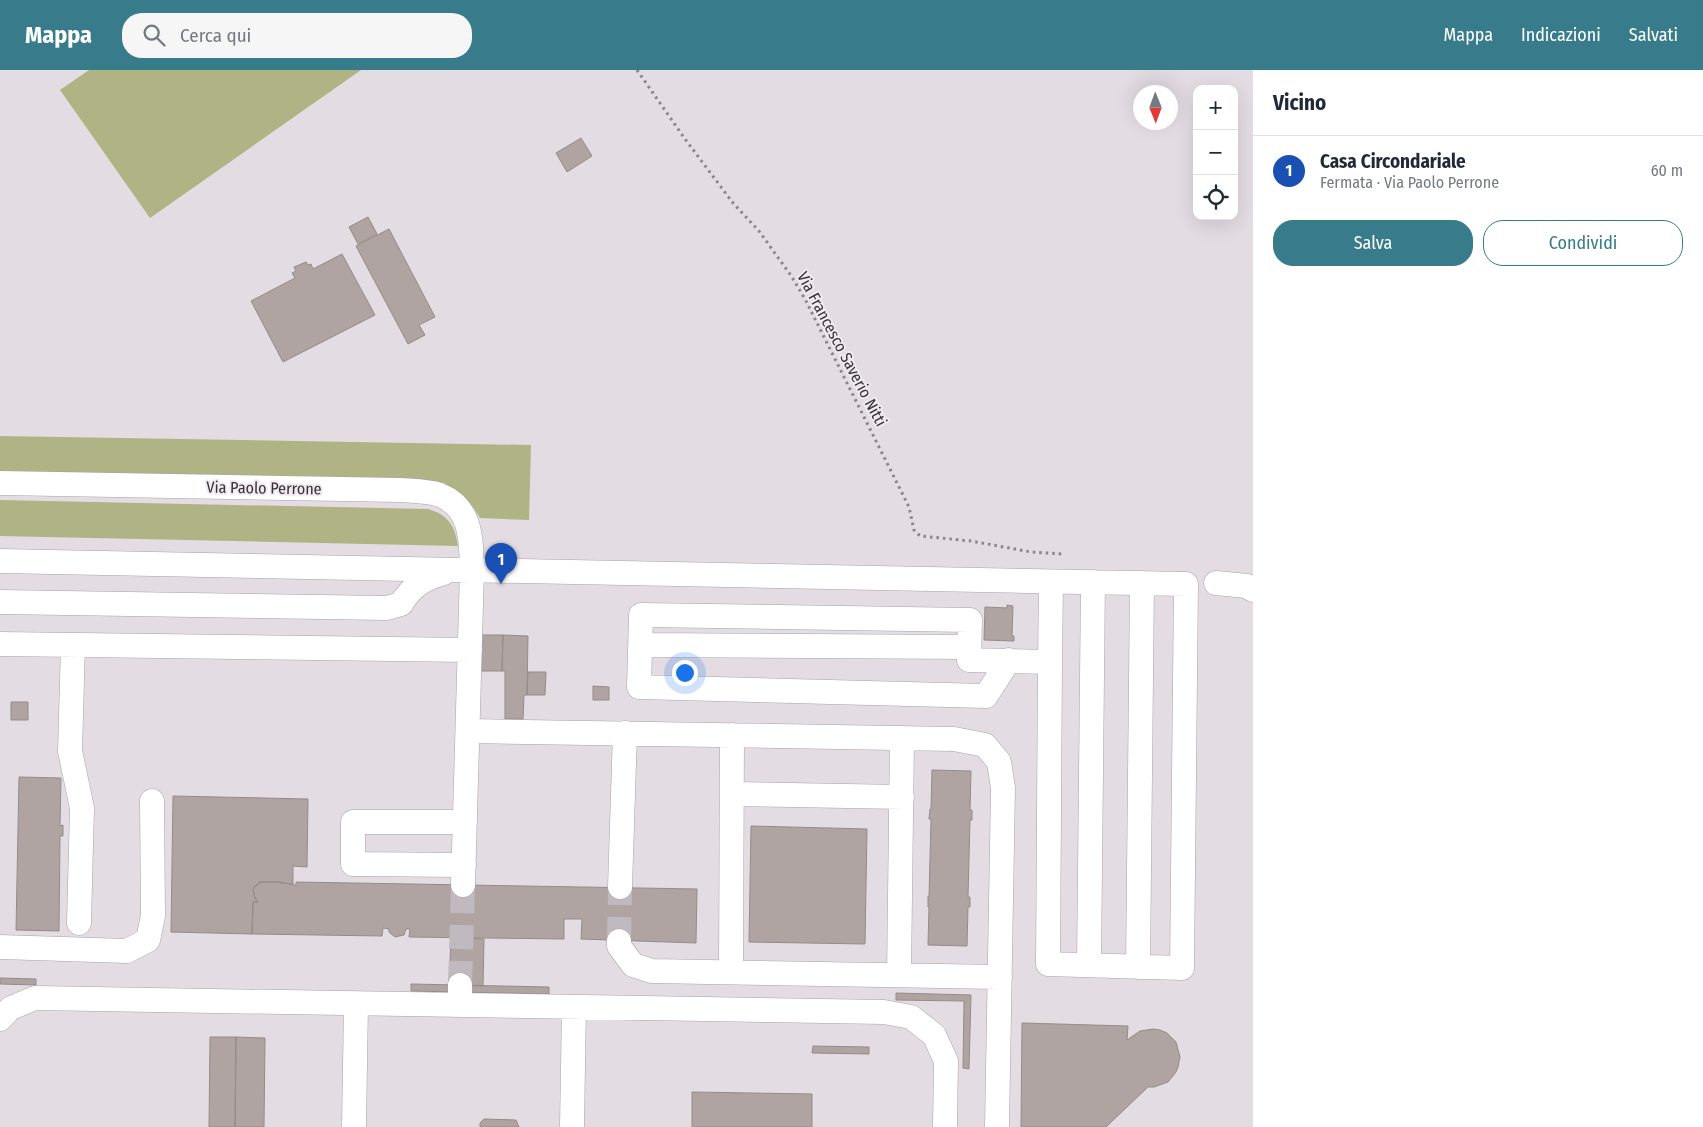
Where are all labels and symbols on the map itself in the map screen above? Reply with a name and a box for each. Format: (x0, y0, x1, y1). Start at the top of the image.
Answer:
north arrow (1133, 85, 1178, 130)
street label: Via Francesco Saverio Nitti (793, 269, 891, 429)
street label: Via Paolo Perrone (206, 477, 322, 499)
pin: 1 (485, 543, 517, 584)
your location (672, 660, 698, 686)

